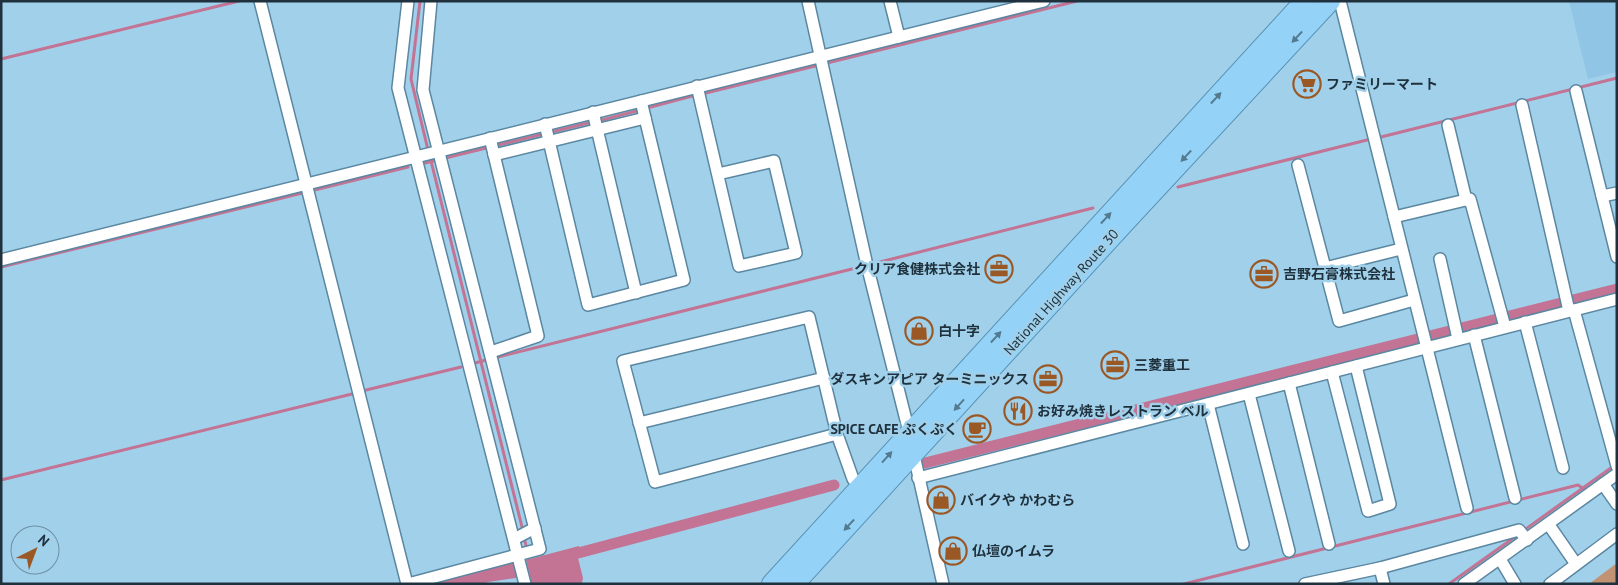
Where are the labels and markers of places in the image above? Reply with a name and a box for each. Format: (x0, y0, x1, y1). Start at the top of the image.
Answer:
supermarket icon: ファミリーマート (1292, 69, 1322, 99)
place label: ファミリーマート (1326, 75, 1438, 93)
office icon: クリア食健株式会社 (984, 254, 1014, 284)
office icon: 吉野石膏株式会社 (1249, 259, 1279, 289)
place label: クリア食健株式会社 (854, 260, 980, 278)
place label: 吉野石膏株式会社 (1283, 265, 1395, 283)
shop icon: 白十字 (904, 316, 934, 346)
place label: 白十字 (938, 322, 980, 340)
office icon: 三菱重工 (1100, 350, 1130, 380)
place label: 三菱重工 (1134, 356, 1190, 374)
office icon: ダスキンアピア ターミニックス (1033, 364, 1063, 394)
place label: ダスキンアピア ターミニックス (830, 370, 1029, 388)
restaurant icon: お好み焼きレストラン ベル (1003, 396, 1033, 426)
place label: お好み焼きレストラン ベル (1037, 402, 1209, 420)
cafe icon: SPICE CAFE ぷくぷく (962, 414, 992, 444)
place label: SPICE CAFE ぷくぷく (830, 420, 958, 438)
shop icon: バイクや かわむら (926, 485, 956, 515)
place label: バイクや かわむら (960, 491, 1075, 509)
shop icon: 仏壇のイムラ (938, 536, 968, 566)
place label: 仏壇のイムラ (972, 542, 1055, 560)

